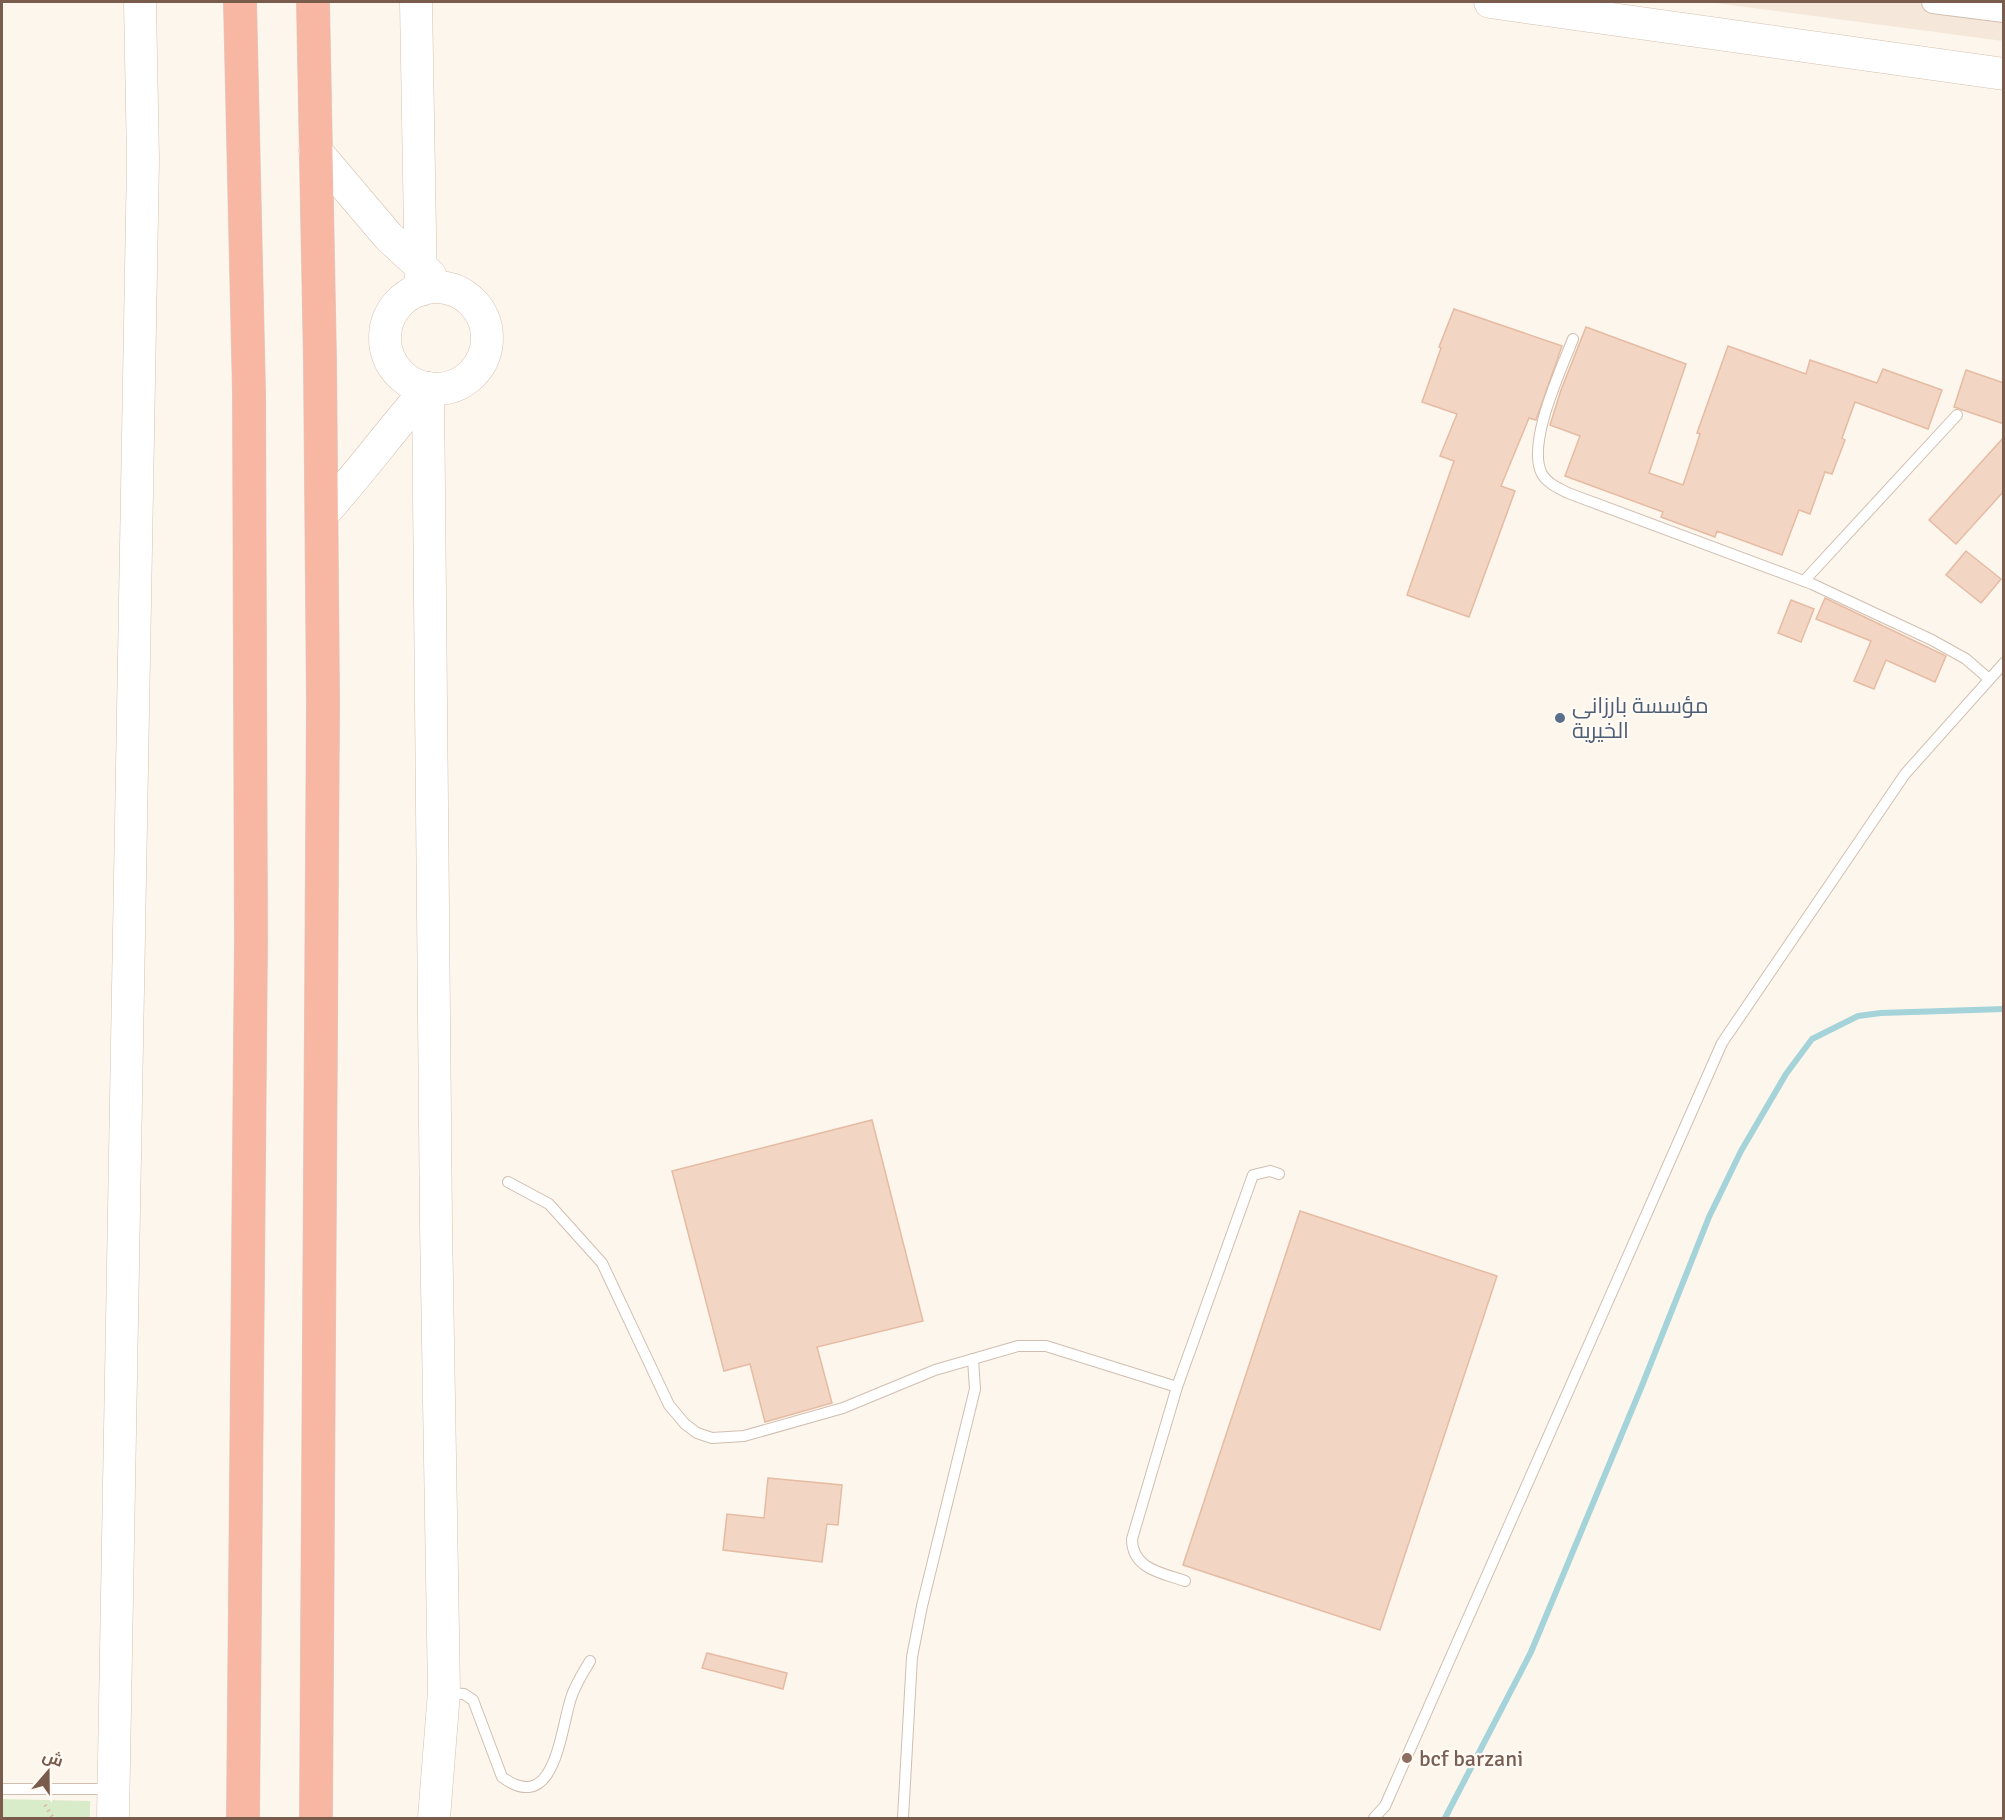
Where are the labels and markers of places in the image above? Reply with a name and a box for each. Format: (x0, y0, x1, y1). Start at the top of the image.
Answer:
place label: مؤسسة بارزانی الخیریة (1572, 692, 1709, 744)
marker: مؤسسة بارزانی الخیریة (1553, 711, 1567, 725)
place label: bcf barzani (1419, 1745, 1523, 1772)
marker: bcf barzani (1400, 1751, 1414, 1765)

